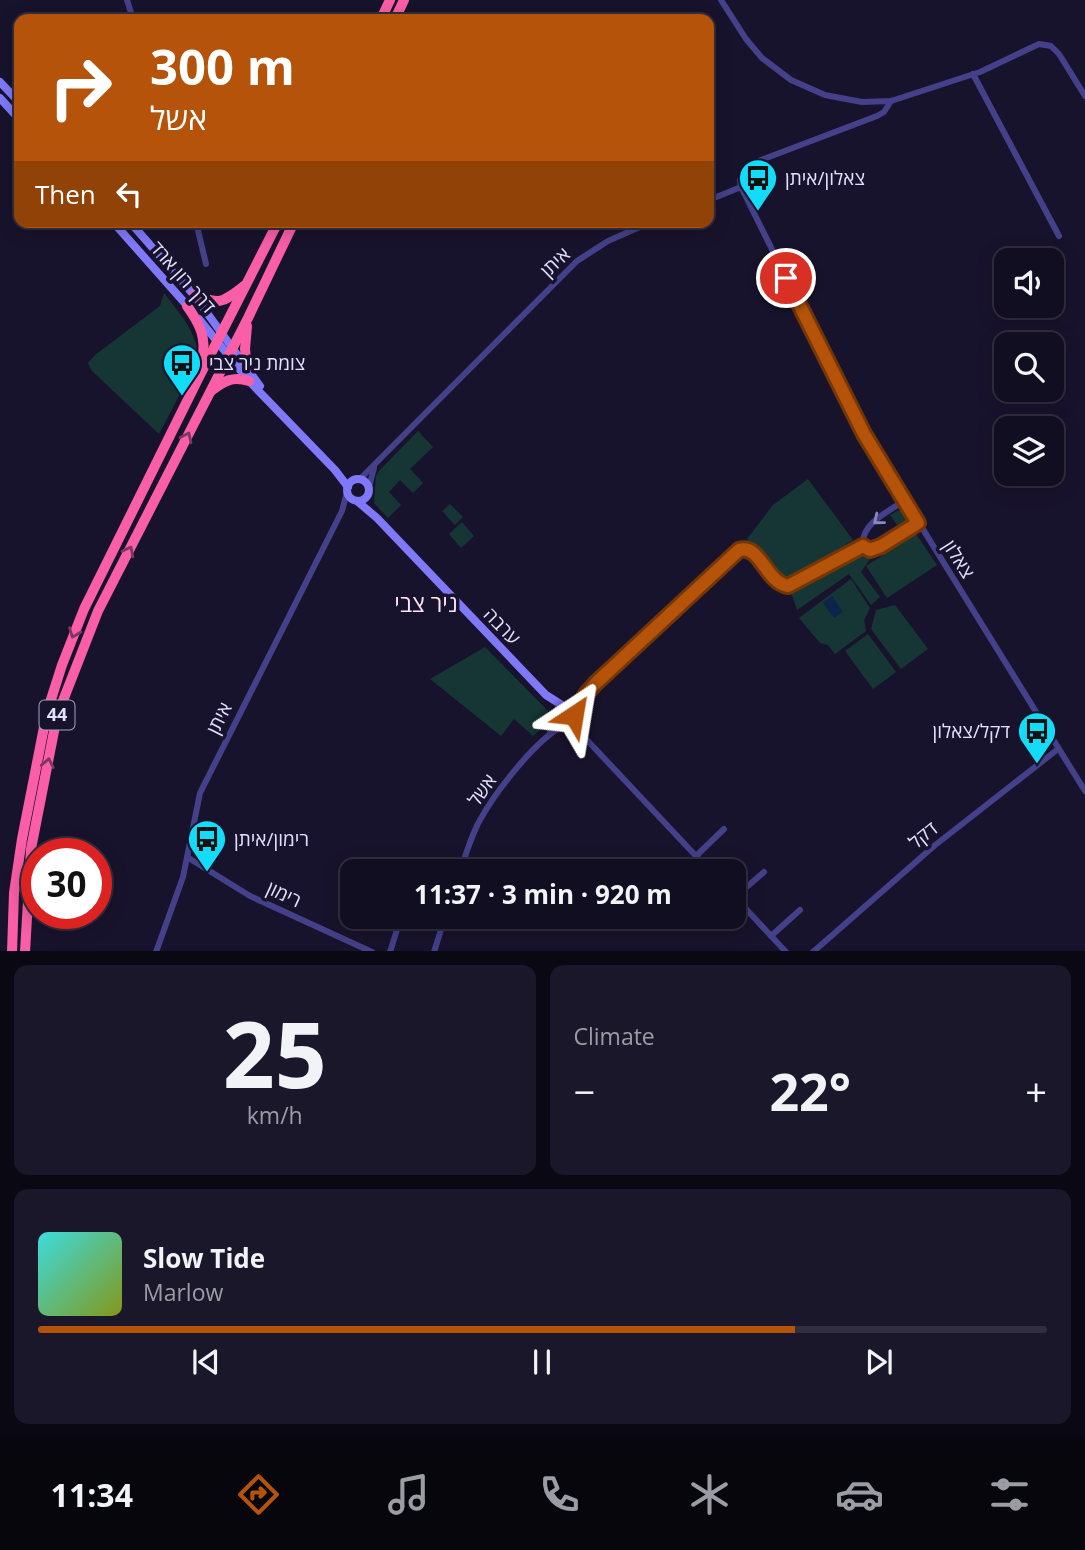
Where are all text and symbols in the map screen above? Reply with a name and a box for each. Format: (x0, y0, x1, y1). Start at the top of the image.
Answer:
text: 300 m (150, 33, 295, 99)
icon: right (35, 42, 126, 133)
text: אשל (150, 96, 207, 139)
bus stop icon: צאלון/איתן (737, 157, 779, 212)
place label: צאלון/איתן (785, 165, 865, 191)
icon: left (110, 175, 148, 213)
text: Then (35, 176, 96, 212)
street label: דרך רון ארד (144, 235, 222, 319)
street label: איתן (534, 241, 576, 283)
pin (756, 248, 816, 308)
map controls (994, 248, 1064, 486)
button: sound (994, 248, 1064, 318)
icon: arrive (767, 259, 805, 297)
button: search (994, 332, 1064, 402)
bus stop icon: צומת ניר צבי (161, 342, 203, 397)
place label: צומת ניר צבי (209, 350, 305, 376)
button: layers (994, 416, 1064, 486)
one-way arrow (178, 432, 192, 444)
one-way arrow (873, 512, 886, 524)
street label: צאלון (937, 535, 981, 583)
one-way arrow (121, 546, 134, 558)
district label: ניר צבי (394, 587, 458, 619)
street label: ערבה (478, 602, 526, 650)
one-way arrow (69, 627, 83, 639)
position arrow (537, 678, 611, 752)
street label: איתן (200, 698, 238, 738)
road number: 44 (40, 700, 74, 730)
bus stop icon: דקל/צאלון (1016, 710, 1058, 765)
place label: דקל/צאלון (932, 718, 1010, 744)
one-way arrow (39, 757, 54, 769)
street label: אשל (462, 769, 502, 811)
street label: דקל (903, 815, 943, 855)
bus stop icon: רימון/איתן (186, 818, 228, 873)
place label: רימון/איתן (234, 826, 309, 852)
speed limit sign: 30 (21, 838, 112, 929)
street label: רימון (262, 875, 306, 913)
text: 11:37 · 3 min · 920 m (414, 876, 672, 912)
text: 25 (223, 991, 327, 1115)
text: Climate (574, 1020, 655, 1052)
text: 22° (769, 1055, 851, 1126)
text: − (574, 1065, 595, 1117)
text: + (1025, 1065, 1047, 1117)
text: km/h (247, 1099, 303, 1131)
text: Slow Tide (143, 1240, 265, 1276)
text: Marlow (143, 1276, 223, 1308)
icon: previous (187, 1343, 225, 1381)
icon: pause (523, 1343, 561, 1381)
icon: next (860, 1343, 898, 1381)
icon: directions (234, 1470, 283, 1519)
icon: music (384, 1470, 433, 1519)
icon: phone (535, 1470, 584, 1519)
icon: climate (685, 1470, 734, 1519)
icon: car (835, 1470, 884, 1519)
icon: filters (985, 1470, 1034, 1519)
text: 11:34 (51, 1473, 133, 1516)

